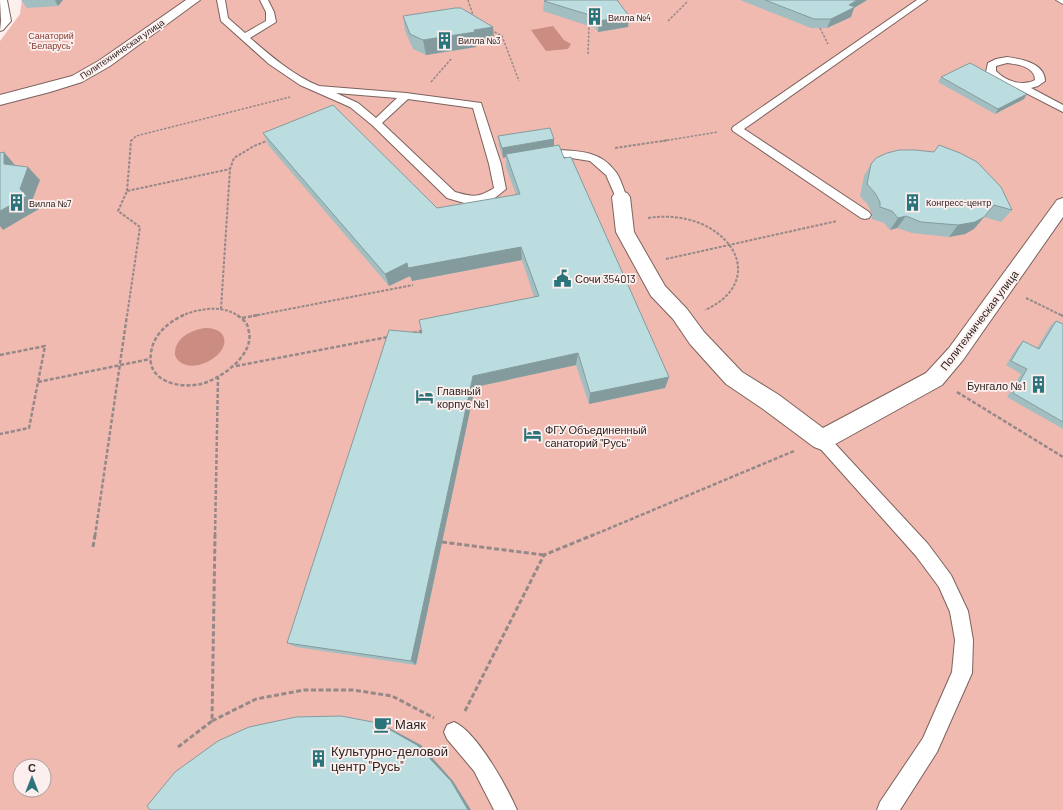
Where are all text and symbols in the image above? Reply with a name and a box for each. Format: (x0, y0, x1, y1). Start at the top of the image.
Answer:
building icon: Вилла №4 (585, 7, 605, 27)
place label: Вилла №4 (608, 12, 651, 23)
street label: Политехническая улица (78, 17, 166, 81)
park label: Санаторий "Беларусь" (28, 30, 74, 51)
building icon: Вилла №3 (435, 30, 455, 50)
place label: Вилла №3 (458, 35, 501, 46)
building icon: Конгресс-центр (903, 192, 923, 212)
building icon: Вилла №7 (6, 193, 26, 213)
place label: Конгресс-центр (926, 197, 991, 208)
place label: Вилла №7 (29, 198, 72, 209)
street label: Политехническая улица (937, 267, 1021, 373)
public building icon: Сочи 354013 (552, 268, 572, 288)
place label: Сочи 354013 (575, 272, 636, 285)
building icon: Бунгало №1 (1029, 375, 1049, 395)
place label: Бунгало №1 (967, 379, 1026, 392)
place label: Главный корпус №1 (437, 384, 489, 410)
hotel icon: Главный корпус №1 (414, 386, 434, 406)
place label: ФГУ Объединенный санаторий "Русь" (545, 423, 647, 449)
hotel icon: ФГУ Объединенный санаторий "Русь" (522, 425, 542, 445)
cafe icon: Маяк (372, 714, 392, 734)
place label: Маяк (395, 716, 426, 732)
place label: Культурно-деловой центр "Русь" (331, 743, 448, 774)
building icon: Культурно-деловой центр "Русь" (308, 748, 328, 768)
north arrow (12, 758, 52, 798)
text: С (28, 761, 36, 774)

